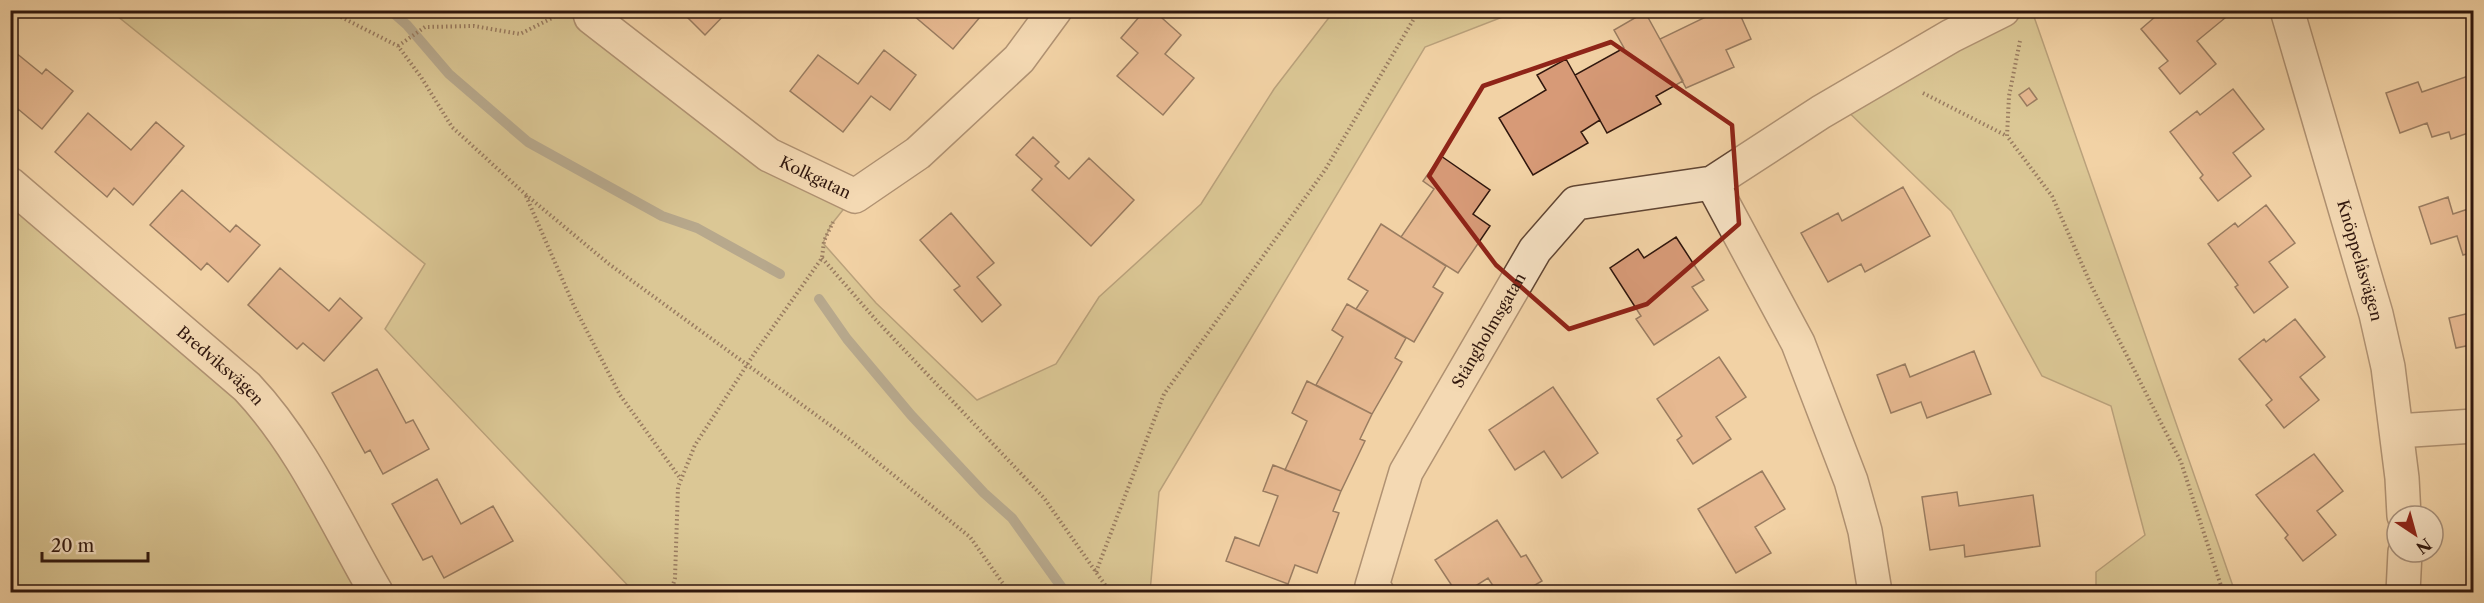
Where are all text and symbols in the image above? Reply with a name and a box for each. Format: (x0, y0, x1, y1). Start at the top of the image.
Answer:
street label: Kolkgatan (777, 152, 854, 203)
street label: Knöppelåsvägen (2333, 198, 2387, 323)
street label: Stångholmsgatan (1447, 269, 1530, 391)
street label: Bredviksvägen (173, 322, 268, 409)
north arrow (2385, 504, 2445, 564)
scale bar (42, 525, 148, 563)
text: N (2412, 534, 2435, 558)
text: 20 m (51, 535, 95, 557)

